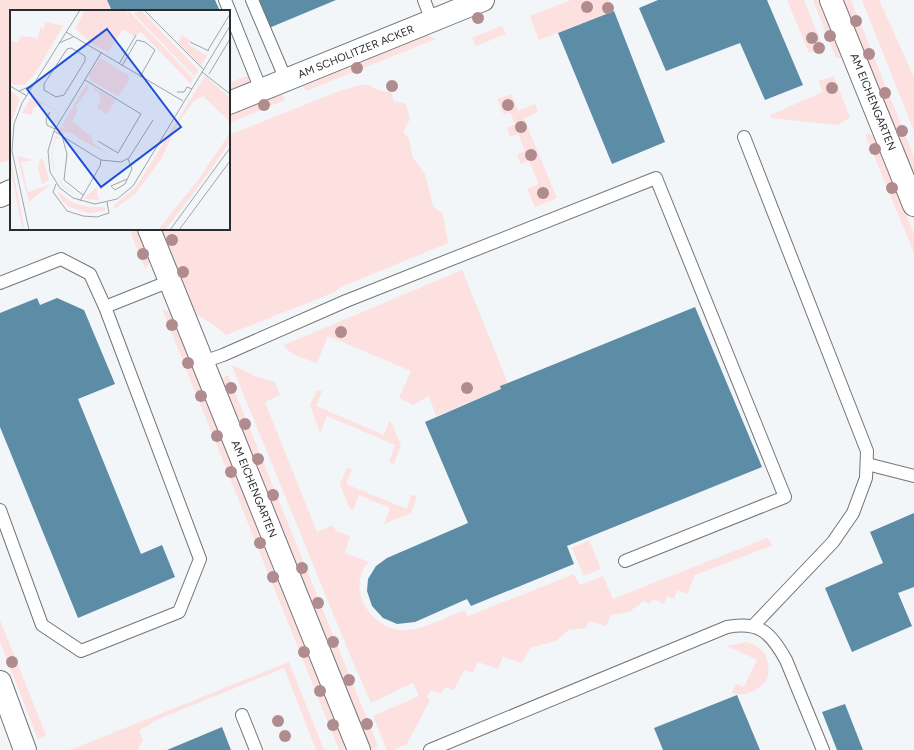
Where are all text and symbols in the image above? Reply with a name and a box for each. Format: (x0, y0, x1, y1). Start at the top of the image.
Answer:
inset map (10, 10, 230, 230)
street label: AM SCHOLITZER ACKER (296, 23, 416, 81)
street label: AM EICHENGARTEN (848, 51, 898, 153)
street label: AM EICHENGARTEN (229, 438, 279, 540)

